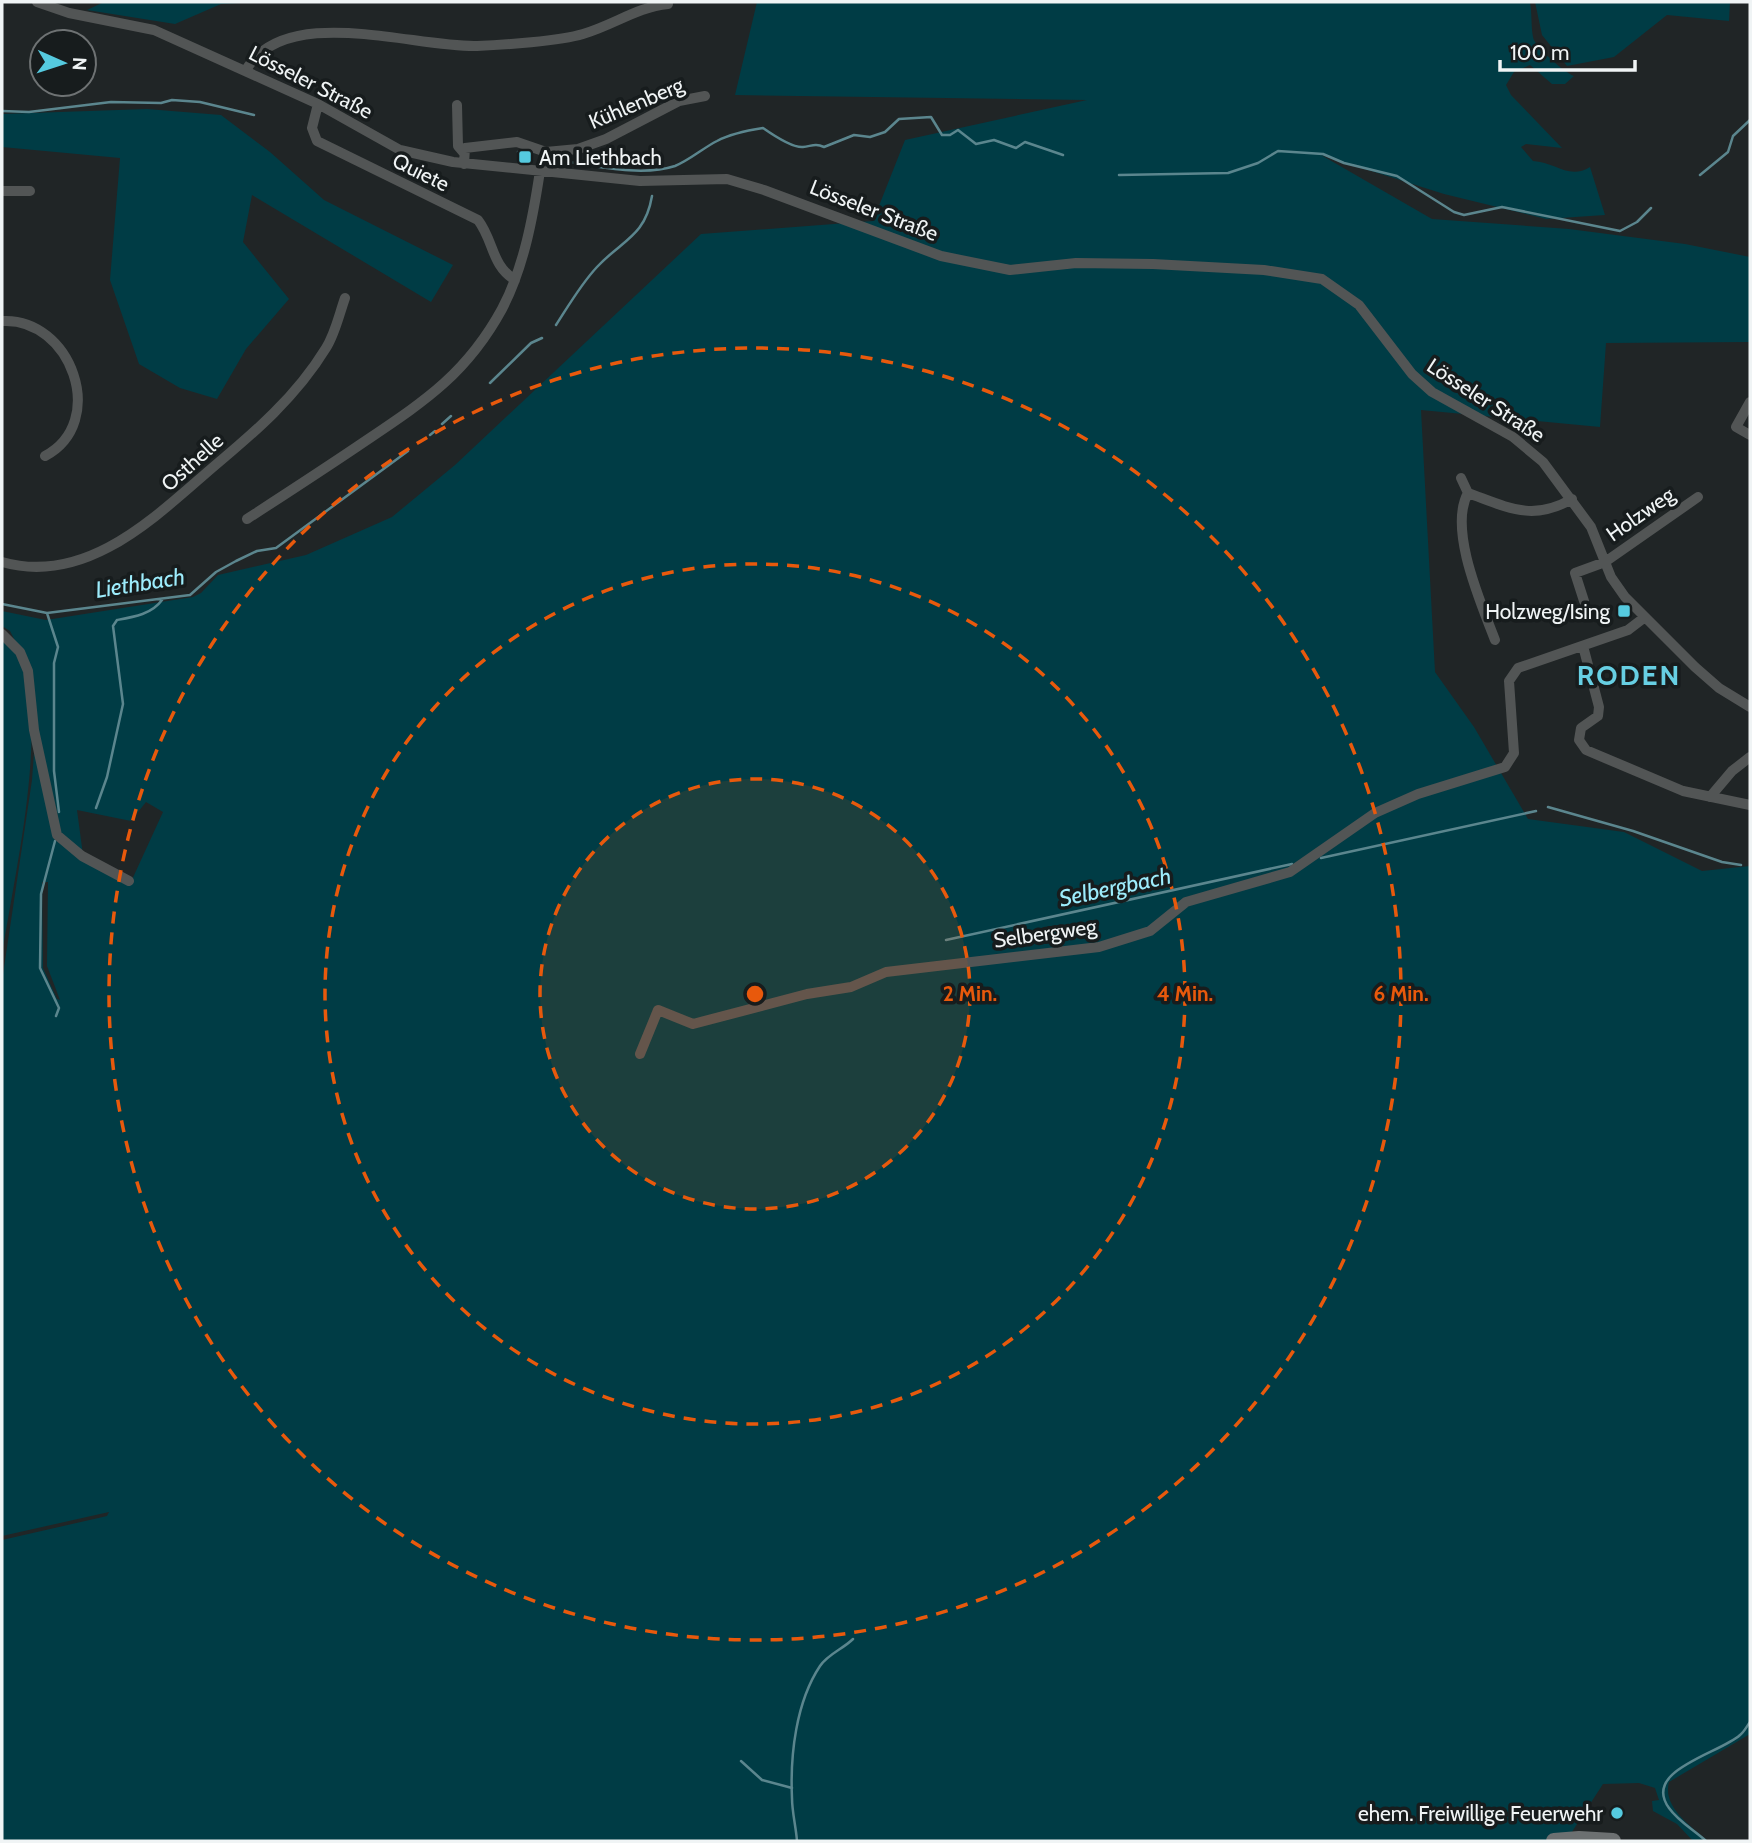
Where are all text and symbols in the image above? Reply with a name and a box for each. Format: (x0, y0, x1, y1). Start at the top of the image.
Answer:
north arrow (28, 28, 98, 98)
scale bar (1500, 28, 1635, 72)
street label: Lösseler Straße (245, 40, 377, 124)
text: 100 m (1510, 40, 1569, 65)
text: N (68, 57, 91, 71)
street label: Kühlenberg (585, 72, 688, 134)
place label: Am Liethbach (539, 145, 662, 170)
street label: Quiete (389, 148, 454, 196)
marker: Am Liethbach (517, 149, 533, 165)
street label: Lösseler Straße (806, 174, 942, 246)
street label: Lösseler Straße (1422, 353, 1550, 447)
street label: Osthelle (156, 428, 228, 496)
street label: Holzweg (1601, 481, 1679, 546)
water label: Liethbach (93, 562, 187, 604)
place label: Holzweg/Ising (1485, 599, 1611, 624)
marker: Holzweg/Ising (1616, 603, 1632, 619)
district label: RODEN (1577, 658, 1681, 692)
water label: Selbergbach (1056, 861, 1174, 913)
street label: Selbergweg (992, 913, 1099, 953)
text: 2 Min. (943, 981, 997, 1006)
text: 4 Min. (1157, 981, 1213, 1006)
text: 6 Min. (1373, 981, 1429, 1006)
centre of rings (743, 982, 767, 1006)
place label: ehem. Freiwillige Feuerwehr (1358, 1801, 1603, 1826)
marker: ehem. Freiwillige Feuerwehr (1609, 1805, 1625, 1821)

